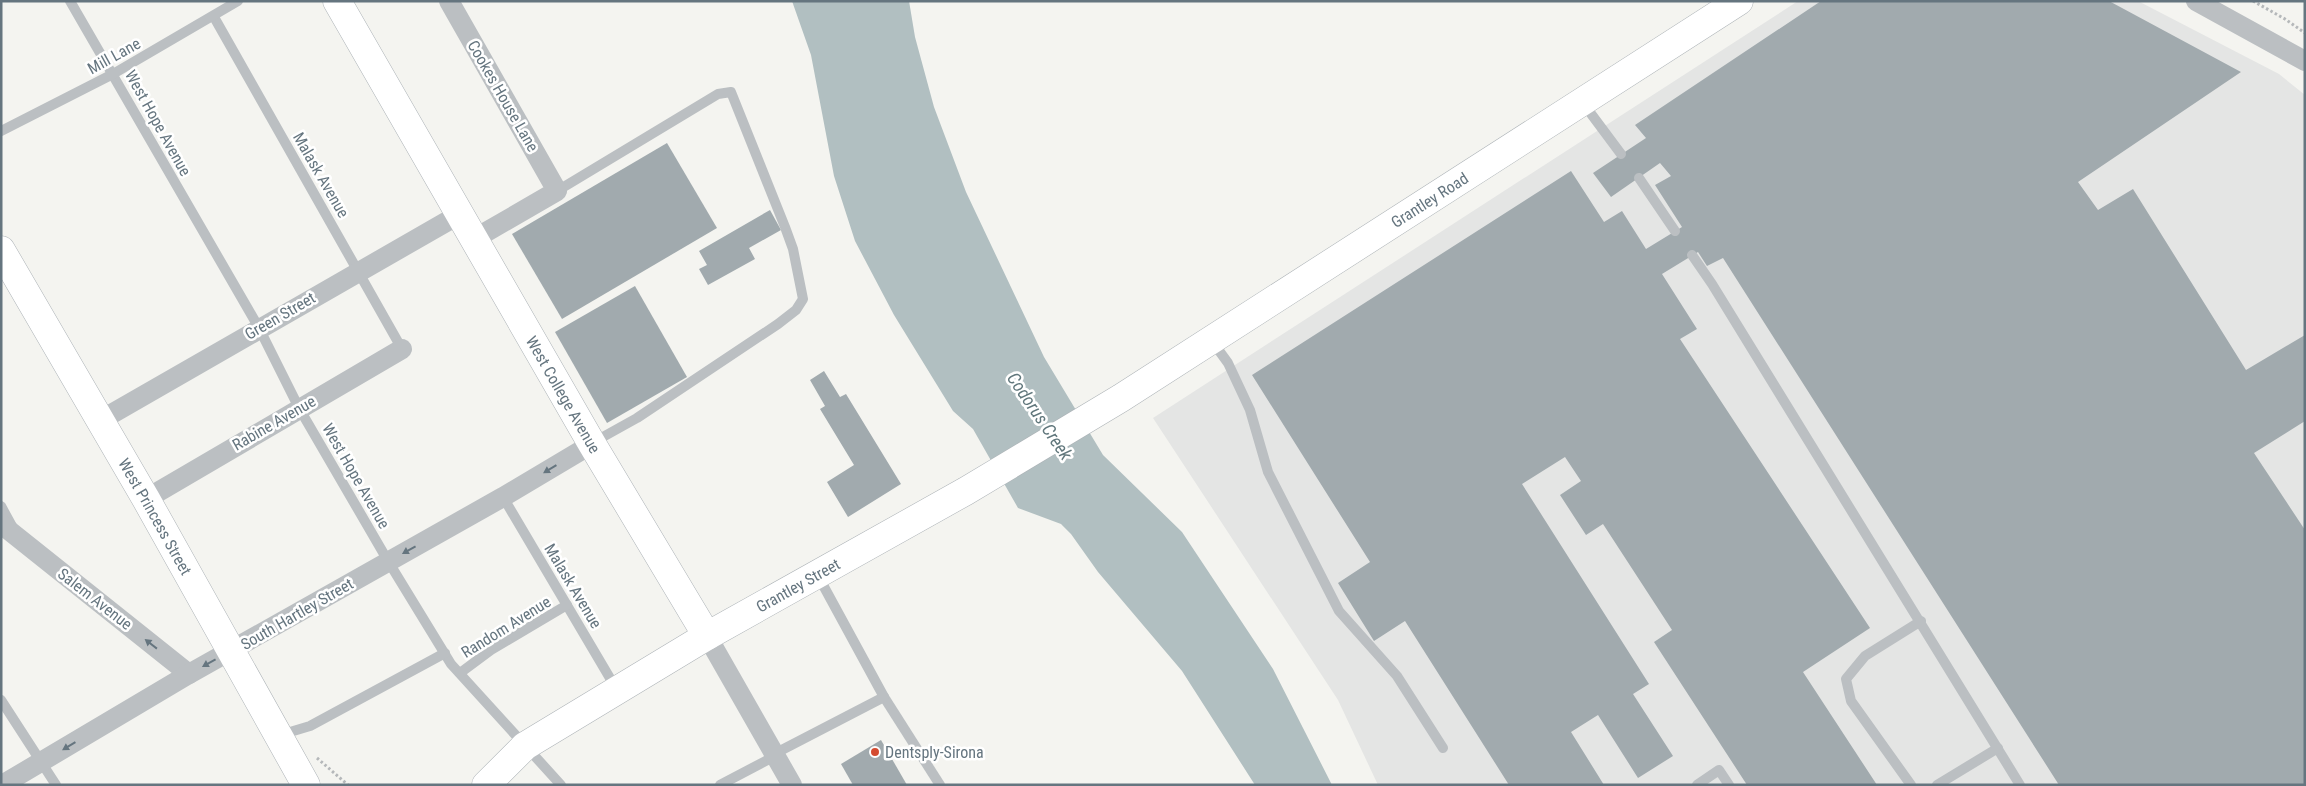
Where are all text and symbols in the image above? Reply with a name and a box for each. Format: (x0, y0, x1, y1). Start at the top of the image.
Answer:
street label: Mill Lane (84, 34, 144, 78)
street label: Cookes House Lane (463, 37, 543, 155)
street label: West Hope Avenue (121, 67, 195, 179)
street label: Malask Avenue (289, 129, 353, 221)
street label: Grantley Road (1387, 168, 1471, 232)
street label: Green Street (241, 288, 319, 344)
street label: West College Avenue (522, 332, 605, 457)
water label: Codorus Creek (1003, 368, 1078, 465)
street label: Rabine Avenue (229, 392, 319, 454)
street label: West Hope Avenue (318, 420, 394, 532)
street label: West Princess Street (115, 455, 196, 578)
one-way arrow (543, 464, 556, 473)
street label: Malask Avenue (540, 540, 606, 632)
one-way arrow (402, 545, 416, 554)
street label: Grantley Street (753, 554, 843, 616)
street label: Salem Avenue (54, 564, 136, 634)
street label: South Hartley Street (237, 574, 357, 654)
street label: Random Avenue (458, 592, 554, 662)
one-way arrow (145, 639, 158, 650)
one-way arrow (202, 659, 216, 668)
one-way arrow (62, 742, 77, 750)
place label: Dentsply-Sirona (885, 743, 984, 762)
marker: Dentsply-Sirona (869, 746, 881, 758)

